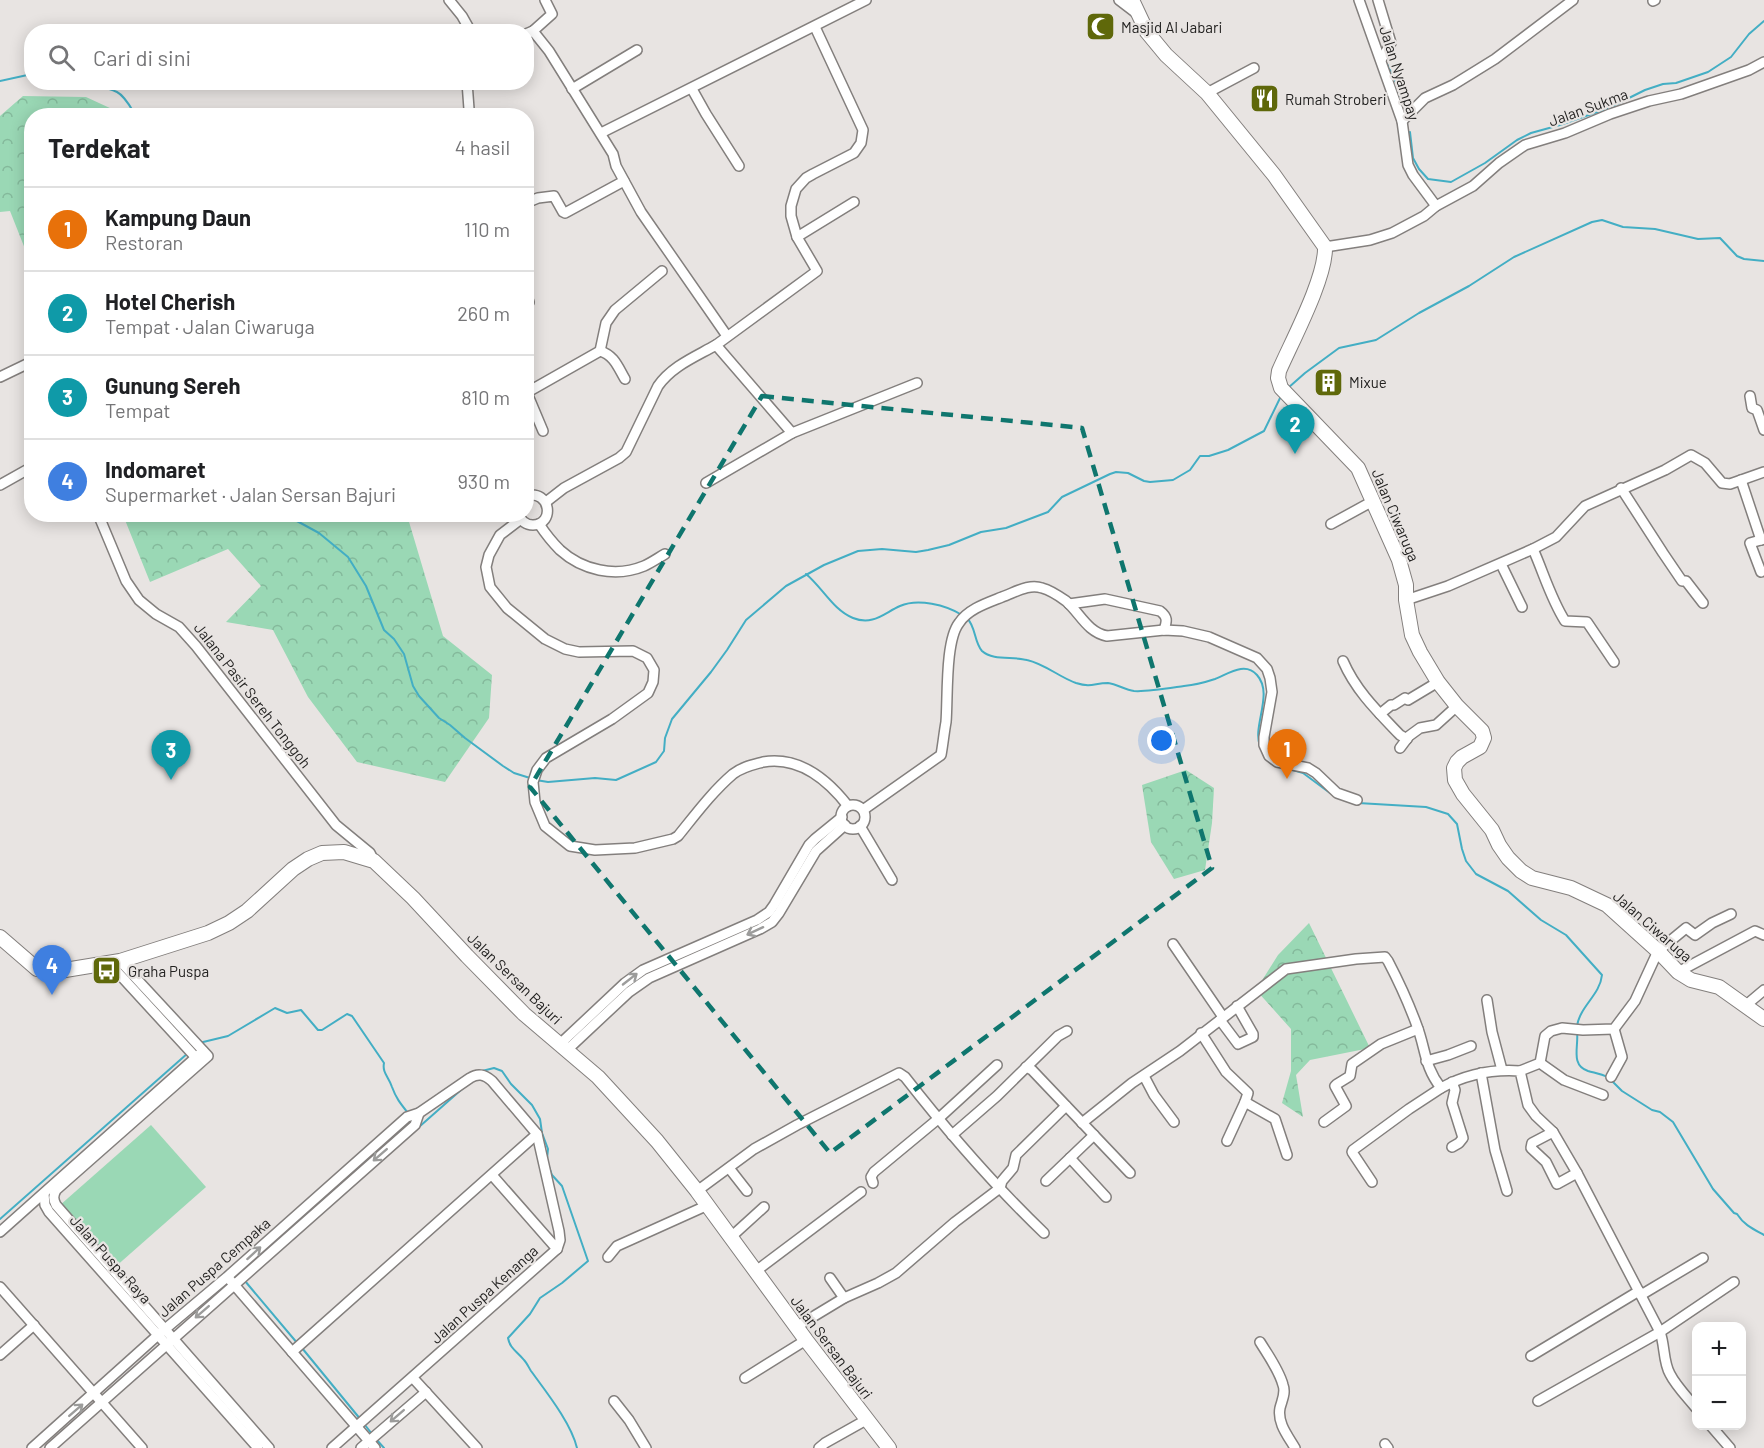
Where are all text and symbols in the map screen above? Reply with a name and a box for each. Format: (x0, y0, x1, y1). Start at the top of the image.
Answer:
mosque icon: Masjid Al Jabari (1084, 11, 1116, 43)
place label: Masjid Al Jabari (1121, 18, 1222, 36)
street label: Jalan Nyampay (1376, 23, 1424, 123)
search box (24, 24, 534, 90)
icon: search (45, 41, 78, 74)
text: Cari di sini (93, 44, 191, 70)
restaurant icon: Rumah Stroberi (1248, 83, 1280, 115)
street label: Jalan Sukma (1546, 84, 1630, 130)
place label: Rumah Stroberi (1285, 90, 1387, 108)
text: Terdekat (48, 132, 150, 163)
text: 4 hasil (455, 135, 510, 159)
text: Kampung Daun (105, 204, 251, 230)
text: 1 (64, 217, 71, 241)
text: 110 m (464, 217, 510, 241)
text: Restoran (105, 230, 183, 254)
text: Hotel Cherish (105, 288, 235, 314)
text: 2 (62, 301, 73, 325)
text: 260 m (457, 301, 510, 325)
text: Tempat · Jalan Ciwaruga (105, 314, 315, 338)
building icon: Mixue (1312, 366, 1344, 398)
text: Gunung Sereh (105, 372, 240, 398)
place label: Mixue (1349, 373, 1387, 391)
text: 3 (62, 385, 73, 409)
text: 810 m (461, 385, 510, 409)
text: Tempat (105, 398, 171, 422)
pin: 2 (1276, 404, 1314, 454)
text: Indomaret (105, 456, 206, 482)
street label: Jalan Ciwaruga (1368, 466, 1424, 564)
text: 4 (61, 469, 74, 493)
text: 930 m (457, 469, 510, 493)
text: Supermarket · Jalan Sersan Bajuri (105, 482, 396, 506)
street label: Jalana Pasir Sereh Tonggoh (191, 619, 315, 771)
your location (1147, 726, 1176, 755)
pin: 3 (152, 730, 190, 780)
pin: 1 (1268, 730, 1306, 779)
street label: Jalan Ciwaruga (1610, 887, 1696, 965)
one-way arrow (746, 926, 764, 938)
street label: Jalan Sersan Bajuri (464, 928, 566, 1028)
pin: 4 (32, 946, 72, 995)
bus stop icon: Graha Puspa (91, 955, 123, 987)
place label: Graha Puspa (128, 962, 209, 980)
one-way arrow (622, 973, 638, 986)
one-way arrow (372, 1149, 388, 1162)
street label: Jalan Puspa Raya (67, 1211, 155, 1307)
street label: Jalan Puspa Cempaka (154, 1214, 274, 1320)
street label: Jalan Puspa Kenanga (427, 1241, 541, 1347)
one-way arrow (246, 1246, 261, 1260)
street label: Jalan Sersan Bajuri (787, 1292, 877, 1402)
one-way arrow (195, 1305, 210, 1319)
map controls (1692, 1322, 1746, 1430)
button: + (1692, 1322, 1746, 1376)
button: − (1692, 1376, 1746, 1430)
one-way arrow (68, 1403, 84, 1416)
one-way arrow (390, 1409, 405, 1423)

